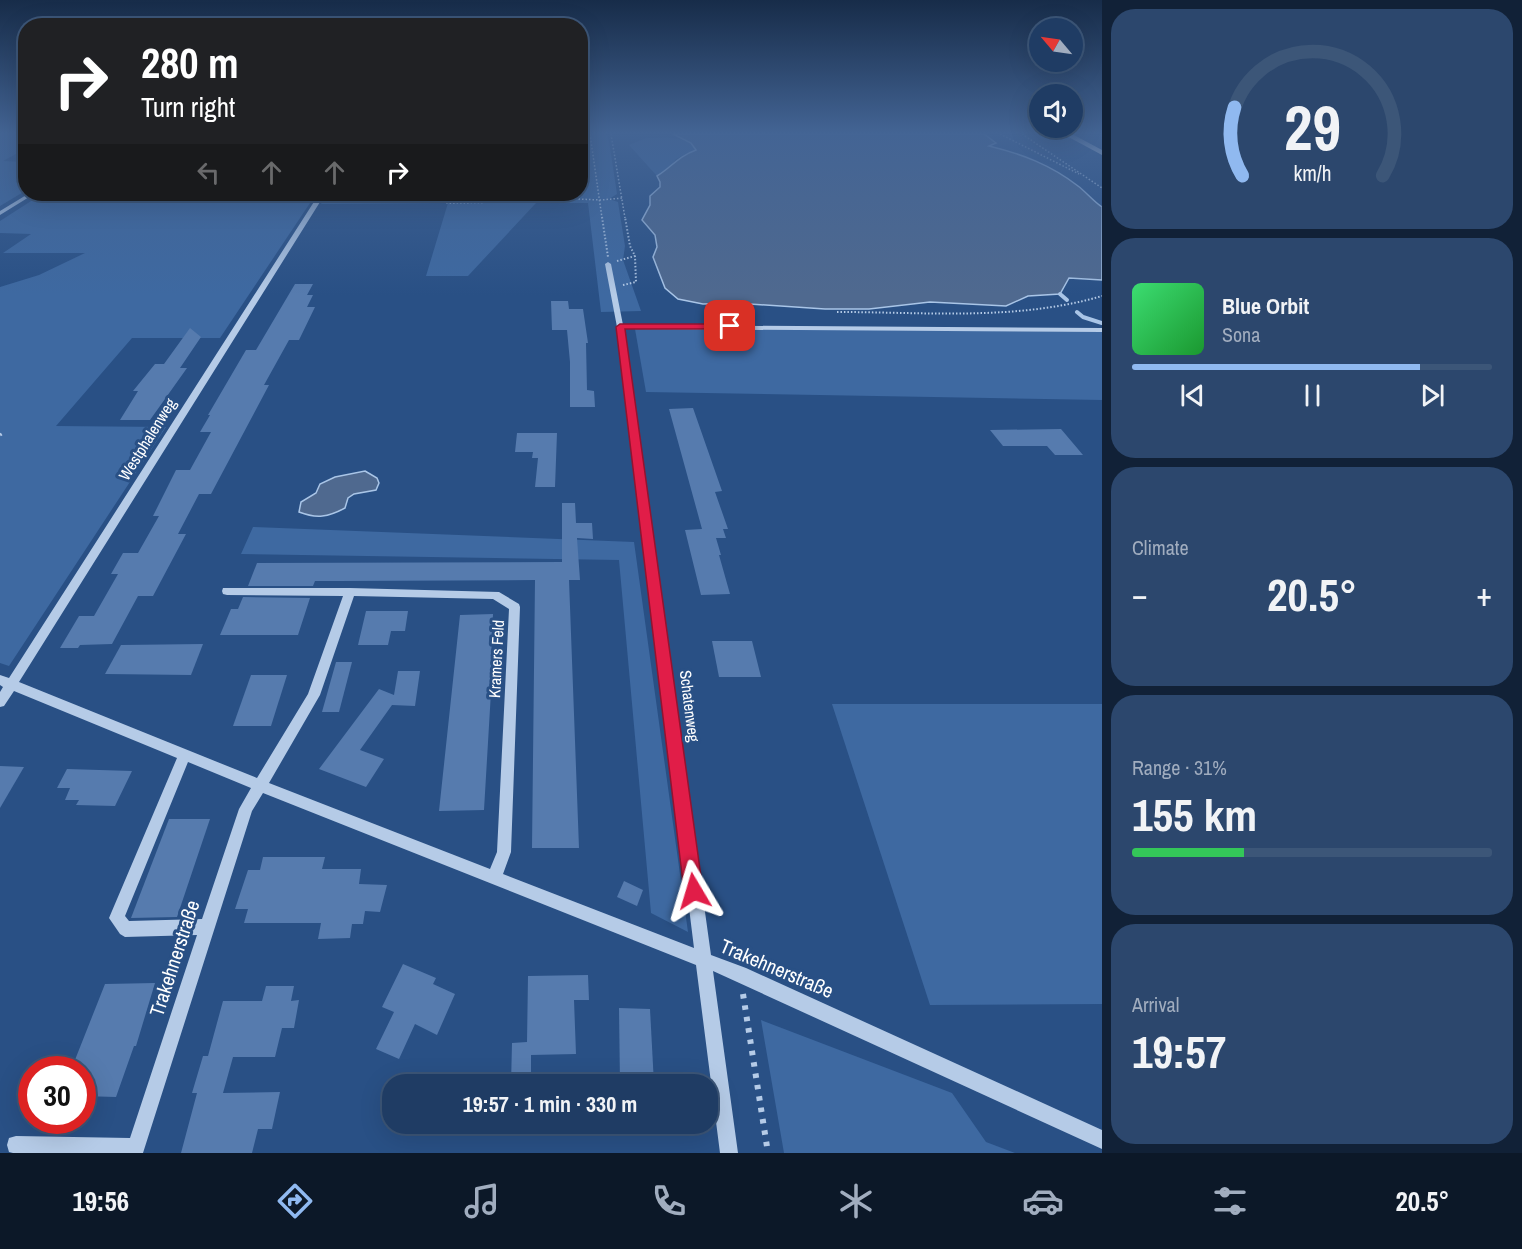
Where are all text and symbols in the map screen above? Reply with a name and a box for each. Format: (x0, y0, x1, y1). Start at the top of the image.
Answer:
north arrow (1029, 18, 1083, 72)
map controls (1029, 18, 1083, 138)
text: 280 m (141, 35, 239, 91)
icon: right (42, 42, 120, 120)
button: sound (1029, 84, 1083, 138)
text: 29 (1284, 85, 1340, 169)
text: Turn right (141, 89, 235, 125)
icon: left (192, 156, 225, 189)
icon: ahead (255, 156, 288, 189)
icon: ahead (318, 156, 351, 189)
icon: right (381, 156, 414, 189)
text: km/h (1293, 159, 1331, 188)
text: Blue Orbit (1222, 291, 1309, 321)
pin (704, 300, 755, 351)
icon: arrive (713, 309, 746, 342)
text: Sona (1222, 321, 1260, 348)
icon: previous (1176, 379, 1209, 412)
icon: pause (1296, 379, 1329, 412)
icon: next (1416, 379, 1449, 412)
street label: Westphalenweg (113, 393, 181, 484)
text: Climate (1132, 534, 1189, 561)
text: 20.5° (1267, 564, 1357, 625)
text: − (1132, 572, 1148, 616)
text: + (1476, 572, 1492, 616)
street label: Kramers Feld (483, 619, 509, 699)
street label: Schatenweg (675, 669, 705, 744)
text: Range · 31% (1132, 754, 1227, 781)
text: 155 km (1132, 784, 1257, 845)
position arrow (662, 859, 726, 923)
street label: Trakehnerstraße (143, 896, 205, 1020)
street label: Trakehnerstraße (716, 932, 838, 1004)
text: Arrival (1132, 991, 1179, 1018)
text: 19:57 (1132, 1021, 1226, 1082)
speed limit sign: 30 (18, 1056, 96, 1134)
text: 19:57 · 1 min · 330 m (463, 1089, 637, 1119)
icon: directions (274, 1180, 316, 1222)
icon: music (461, 1180, 503, 1222)
icon: phone (648, 1180, 690, 1222)
icon: climate (835, 1180, 877, 1222)
icon: car (1022, 1180, 1064, 1222)
icon: filters (1209, 1180, 1251, 1222)
text: 19:56 (72, 1183, 129, 1219)
text: 20.5° (1396, 1183, 1449, 1219)

